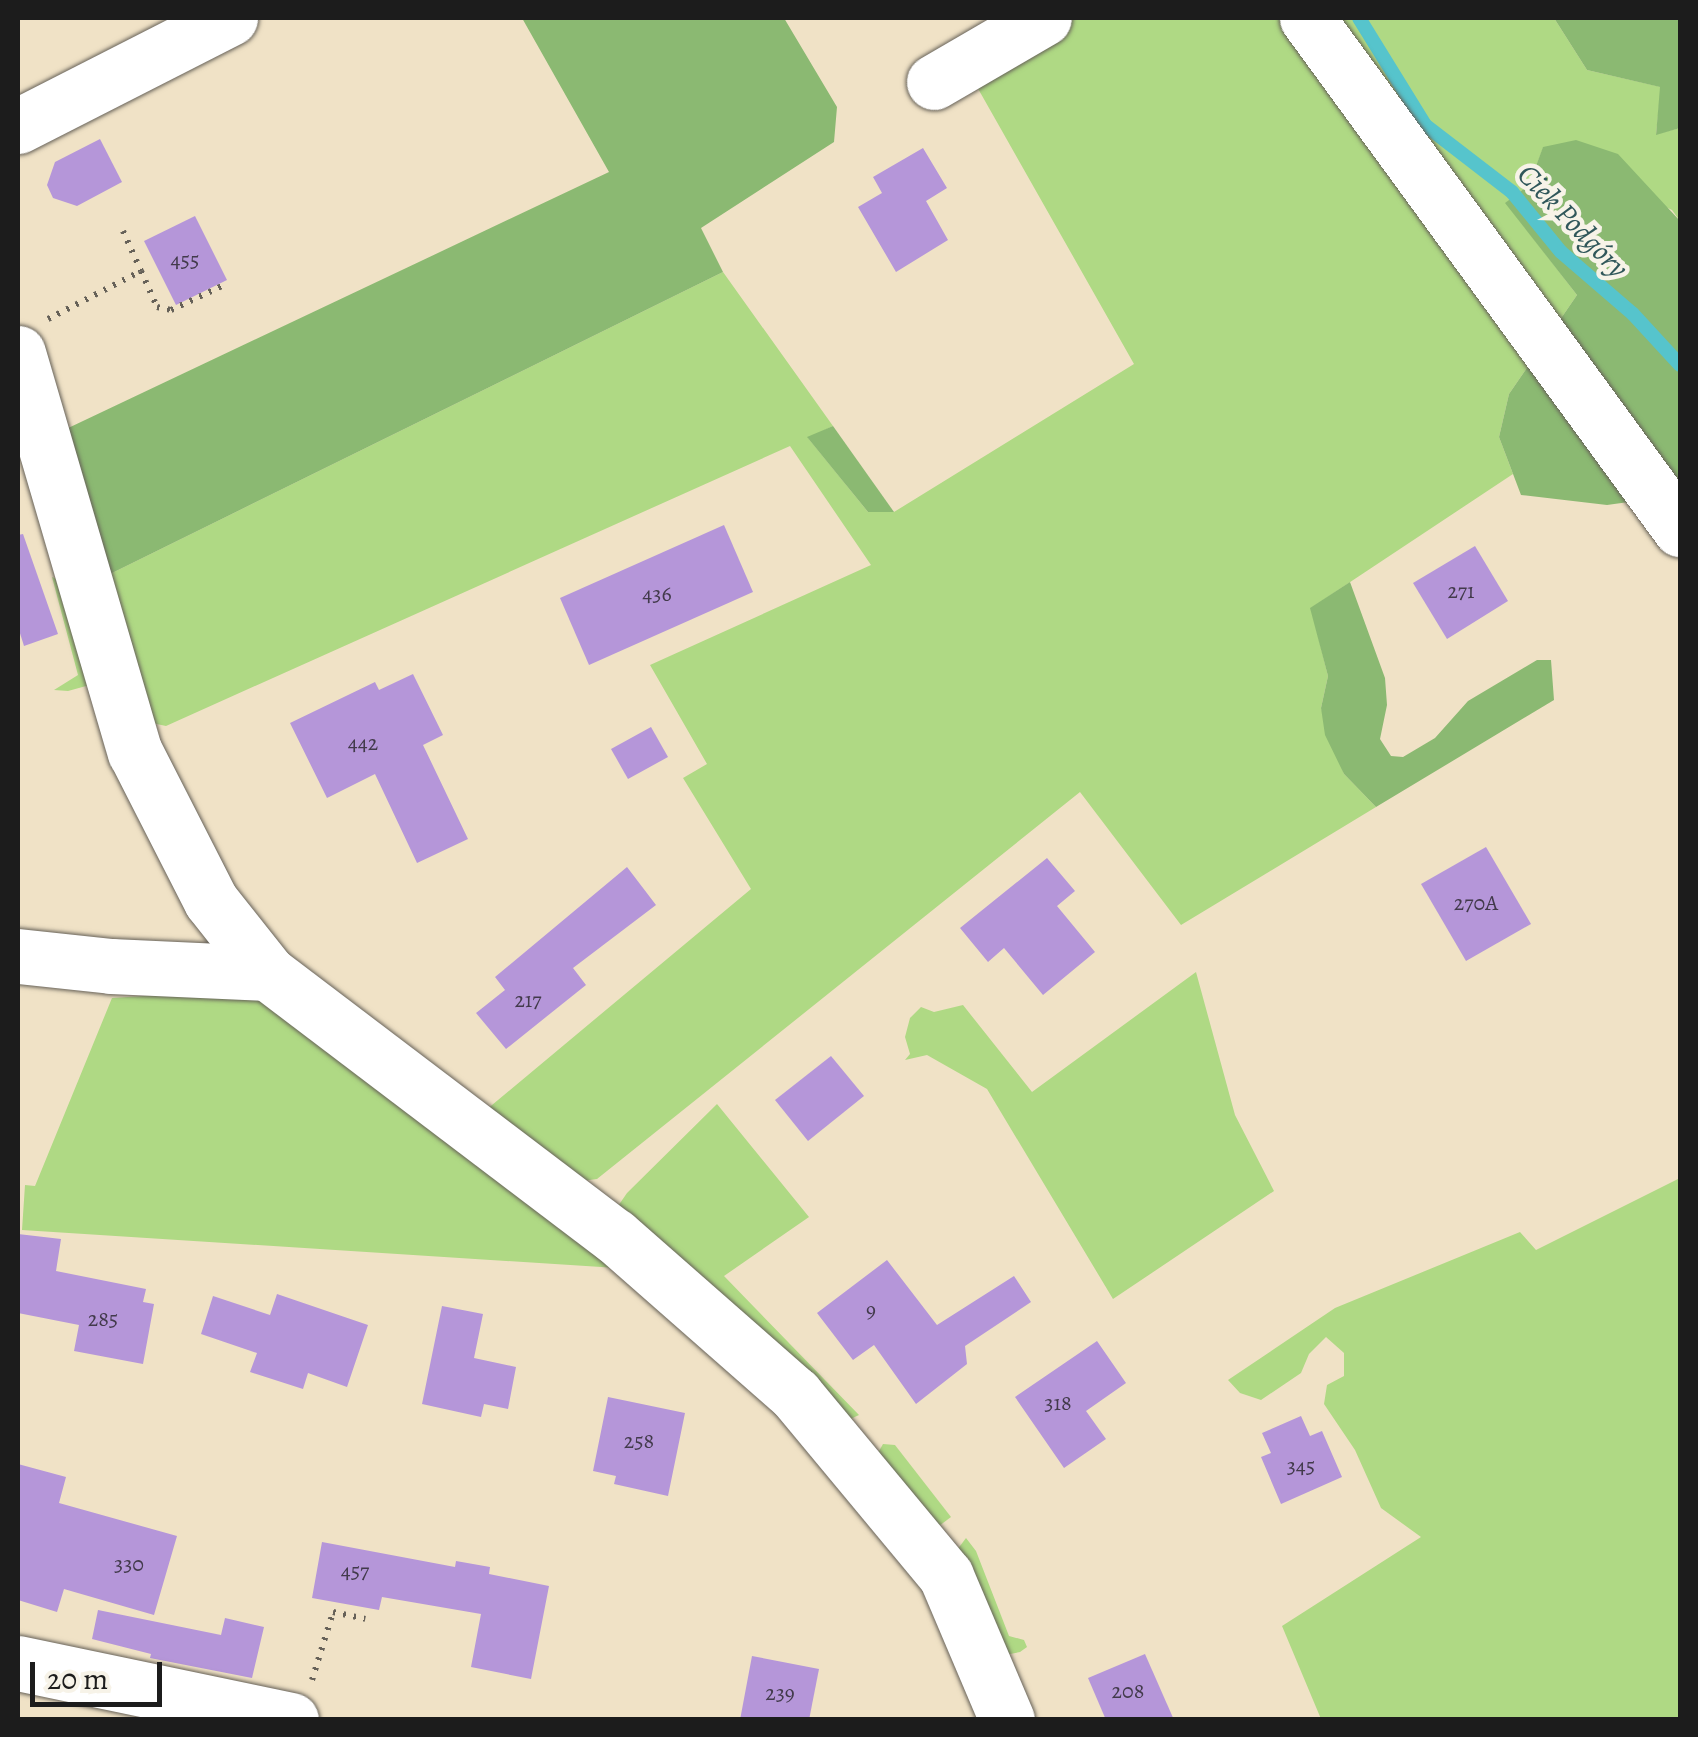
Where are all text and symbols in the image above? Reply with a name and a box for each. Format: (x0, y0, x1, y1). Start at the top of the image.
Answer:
water label: Ciek Podgóry (1510, 156, 1636, 286)
house number: 455 (171, 248, 199, 274)
house number: 271 (1447, 579, 1475, 605)
house number: 436 (642, 582, 672, 608)
house number: 442 (348, 731, 378, 757)
house number: 270A (1454, 891, 1498, 917)
house number: 217 (514, 988, 542, 1014)
house number: 9 (866, 1298, 876, 1324)
house number: 285 (88, 1307, 118, 1333)
house number: 318 (1044, 1391, 1072, 1417)
house number: 258 (624, 1429, 654, 1455)
house number: 345 (1287, 1454, 1315, 1480)
house number: 330 (114, 1552, 144, 1578)
house number: 457 (341, 1559, 369, 1585)
scale bar (35, 1642, 168, 1704)
text: 20 m (47, 1659, 108, 1699)
house number: 208 (1112, 1679, 1144, 1705)
house number: 239 (765, 1681, 795, 1707)

